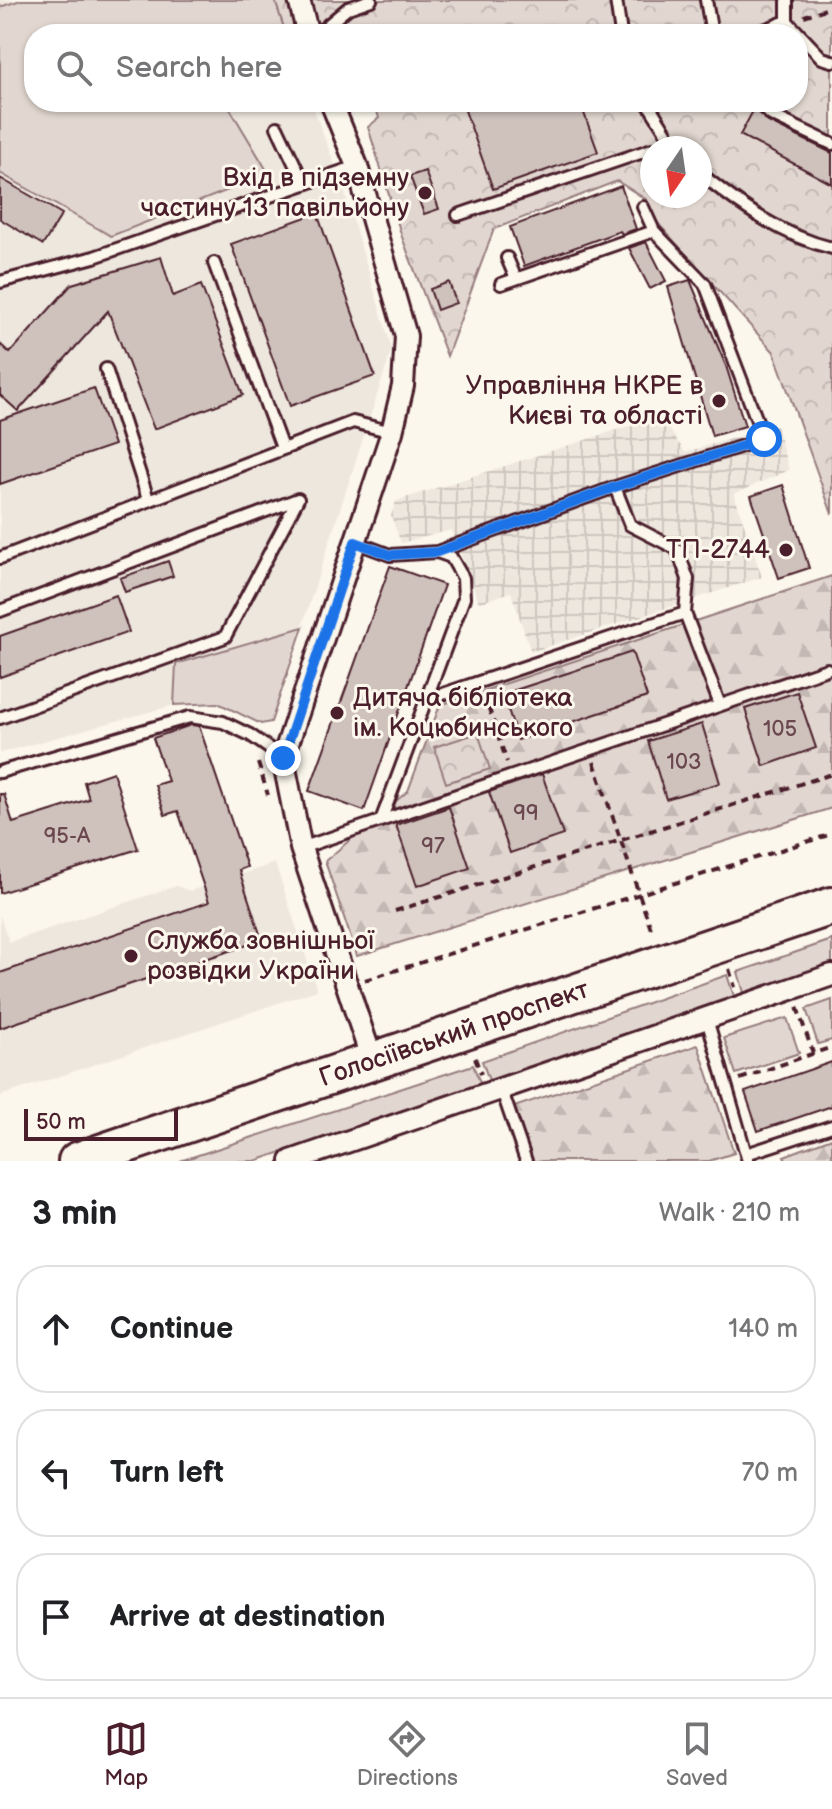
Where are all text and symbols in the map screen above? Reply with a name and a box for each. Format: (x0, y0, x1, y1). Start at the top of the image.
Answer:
search box (24, 24, 808, 112)
icon: search (52, 46, 96, 90)
text: Search here (116, 50, 282, 86)
north arrow (640, 136, 712, 208)
place label: Вхід в підземну частину 13 павільйону (141, 163, 409, 224)
marker: Вхід в підземну частину 13 павільйону (416, 184, 434, 202)
place label: Управління НКРЕ в Києві та області (465, 371, 703, 432)
marker: Управління НКРЕ в Києві та області (710, 392, 728, 410)
route start (746, 421, 782, 457)
place label: ТП-2744 (666, 535, 770, 566)
marker: ТП-2744 (777, 541, 795, 559)
place label: Дитяча бібліотека ім. Коцюбинського (353, 683, 573, 744)
marker: Дитяча бібліотека ім. Коцюбинського (328, 704, 346, 722)
house number: 105 (763, 716, 797, 743)
route end (265, 740, 301, 776)
house number: 103 (667, 749, 701, 776)
house number: 99 (513, 800, 539, 827)
house number: 95-А (44, 823, 91, 850)
house number: 97 (421, 833, 445, 860)
place label: Служба зовнішньої розвідки України (147, 926, 375, 987)
marker: Служба зовнішньої розвідки України (122, 947, 140, 965)
street label: Голосіївський проспект (315, 974, 593, 1094)
scale bar (24, 1105, 178, 1141)
text: 50 m (36, 1109, 86, 1136)
text: 3 min (32, 1193, 117, 1234)
text: Walk · 210 m (659, 1198, 800, 1229)
icon: ahead (34, 1307, 78, 1351)
text: Continue (110, 1311, 233, 1347)
text: 140 m (728, 1314, 798, 1345)
icon: left (34, 1451, 78, 1495)
text: Turn left (110, 1455, 224, 1491)
text: 70 m (741, 1458, 798, 1489)
icon: arrive (34, 1595, 78, 1639)
text: Arrive at destination (110, 1599, 386, 1635)
tab: Map (104, 1717, 148, 1792)
tab: Directions (357, 1717, 458, 1792)
tab: Saved (666, 1717, 728, 1792)

